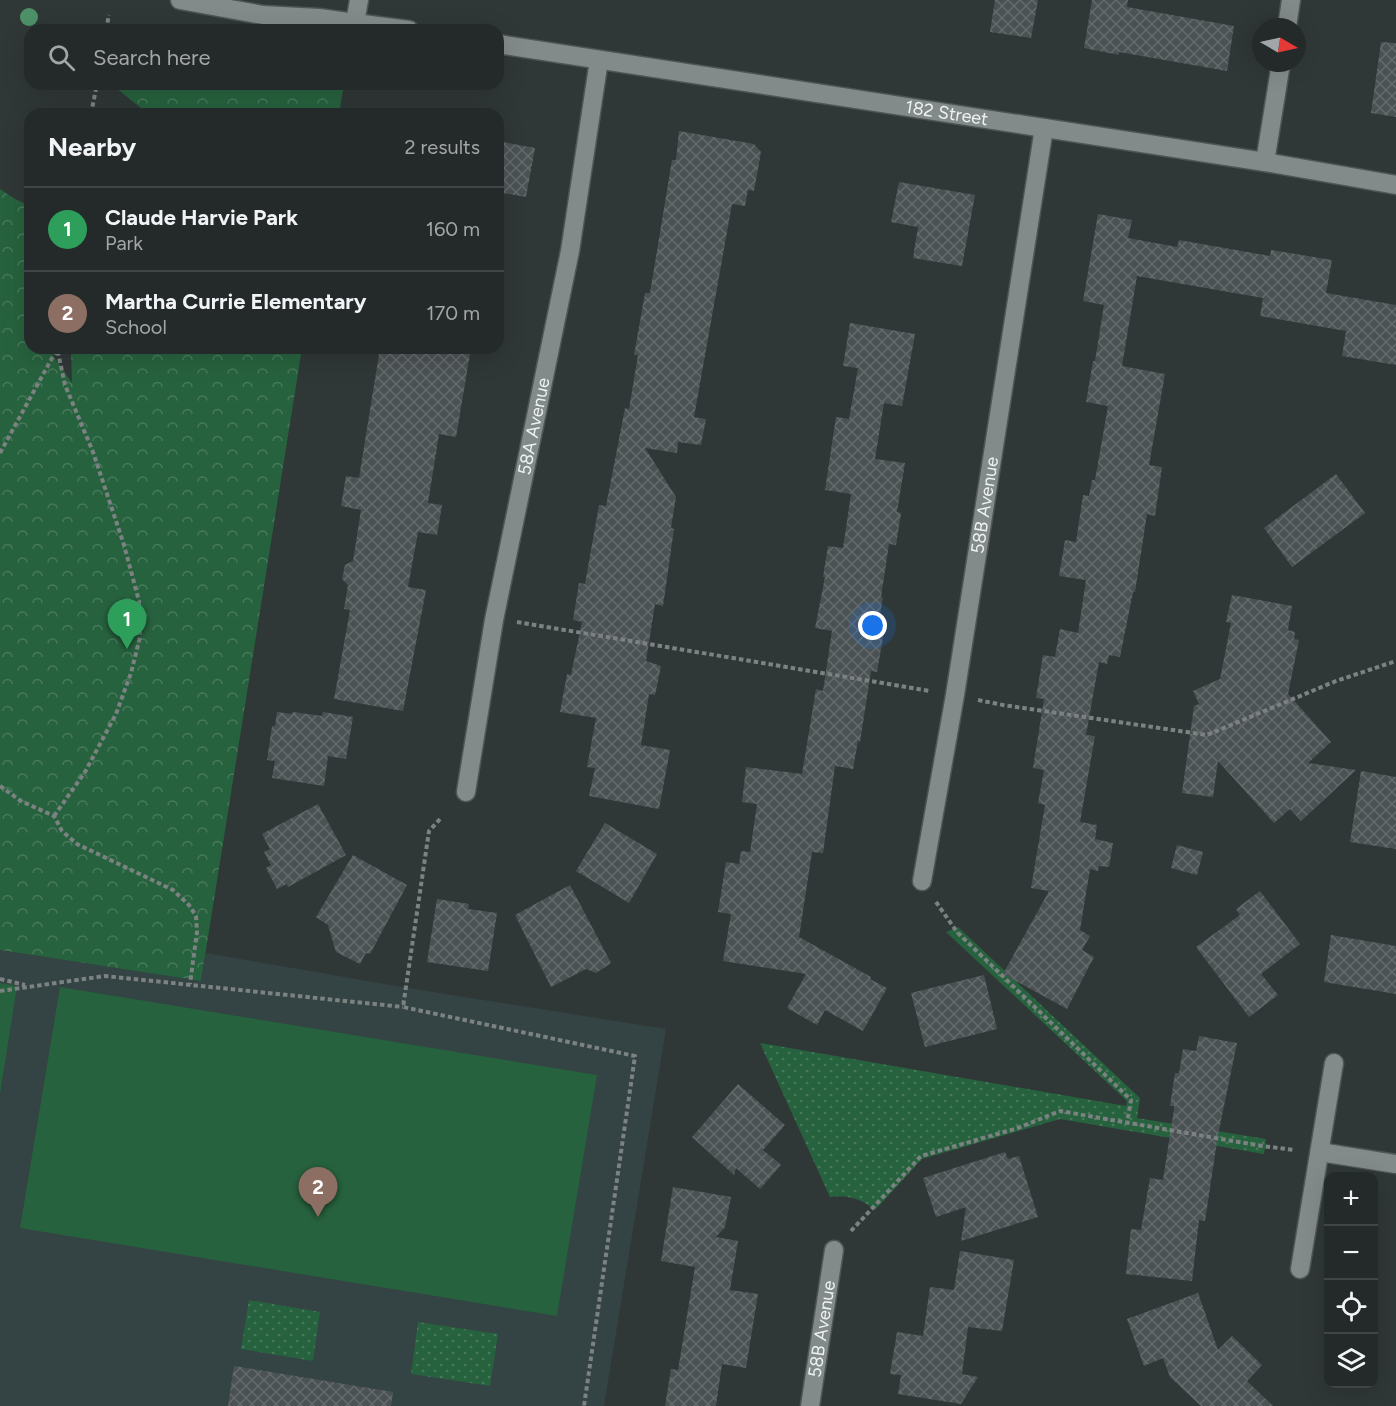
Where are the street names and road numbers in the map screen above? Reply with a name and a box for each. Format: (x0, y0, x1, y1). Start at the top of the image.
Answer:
street label: 182 Street (904, 96, 990, 130)
street label: 58A Avenue (513, 375, 555, 477)
street label: 58B Avenue (966, 455, 1003, 555)
street label: 58B Avenue (804, 1279, 840, 1379)

